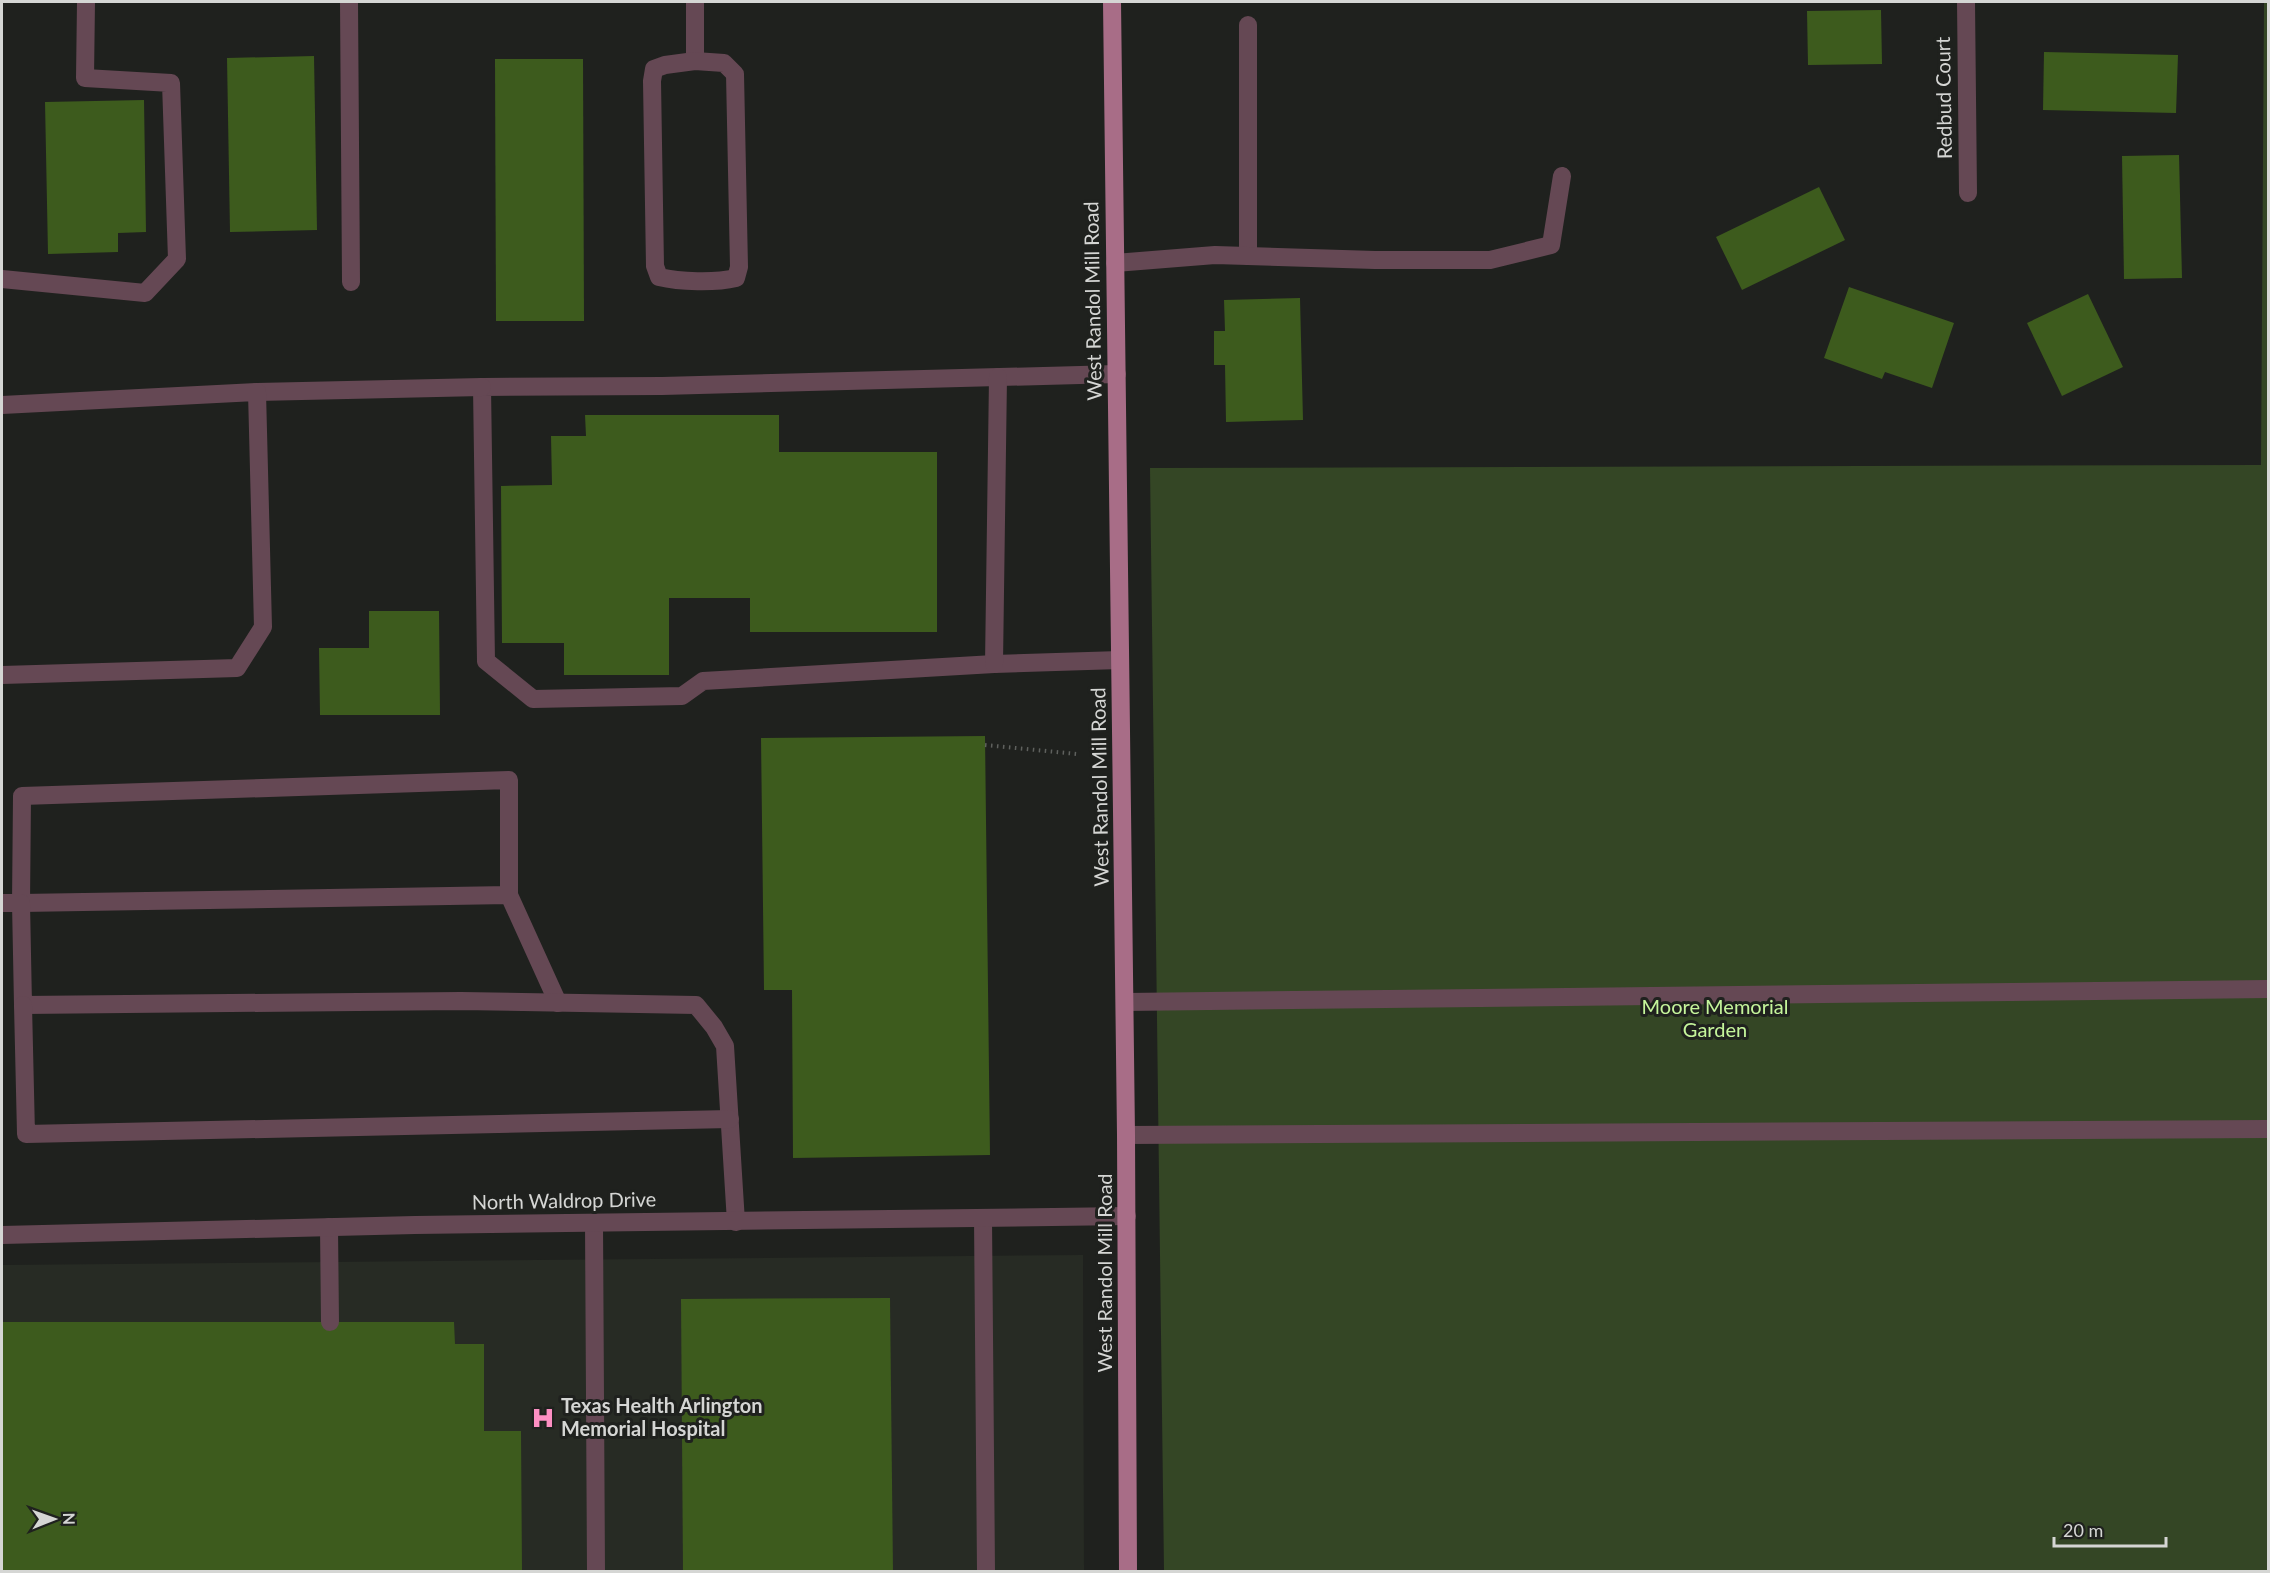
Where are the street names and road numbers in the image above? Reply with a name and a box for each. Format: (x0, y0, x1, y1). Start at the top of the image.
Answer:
street label: Redbud Court (1930, 37, 1956, 159)
street label: West Randol Mill Road (1078, 201, 1106, 401)
street label: West Randol Mill Road (1085, 687, 1113, 887)
street label: West Randol Mill Road (1092, 1173, 1116, 1373)
street label: North Waldrop Drive (472, 1186, 656, 1214)

